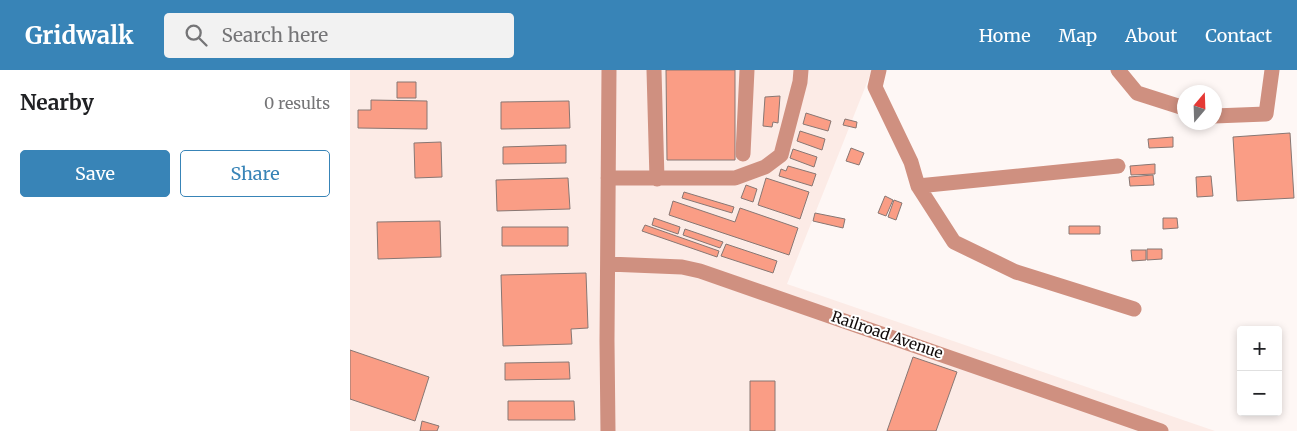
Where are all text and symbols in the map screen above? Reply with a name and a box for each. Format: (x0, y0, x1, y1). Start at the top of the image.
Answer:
search box (164, 13, 514, 58)
text: Gridwalk (25, 20, 134, 51)
icon: search (182, 21, 210, 49)
text: Search here (222, 23, 328, 47)
text: Home (979, 24, 1031, 47)
text: Map (1059, 24, 1097, 47)
text: About (1125, 24, 1177, 47)
text: Contact (1205, 24, 1272, 47)
north arrow (1177, 85, 1222, 130)
text: Nearby (20, 89, 94, 116)
text: 0 results (264, 93, 330, 113)
button: Save (20, 150, 170, 197)
button: Share (180, 150, 330, 197)
street label: Railroad Avenue (829, 307, 946, 363)
map controls (1237, 326, 1282, 416)
button: + (1237, 326, 1282, 371)
button: − (1237, 371, 1282, 416)

